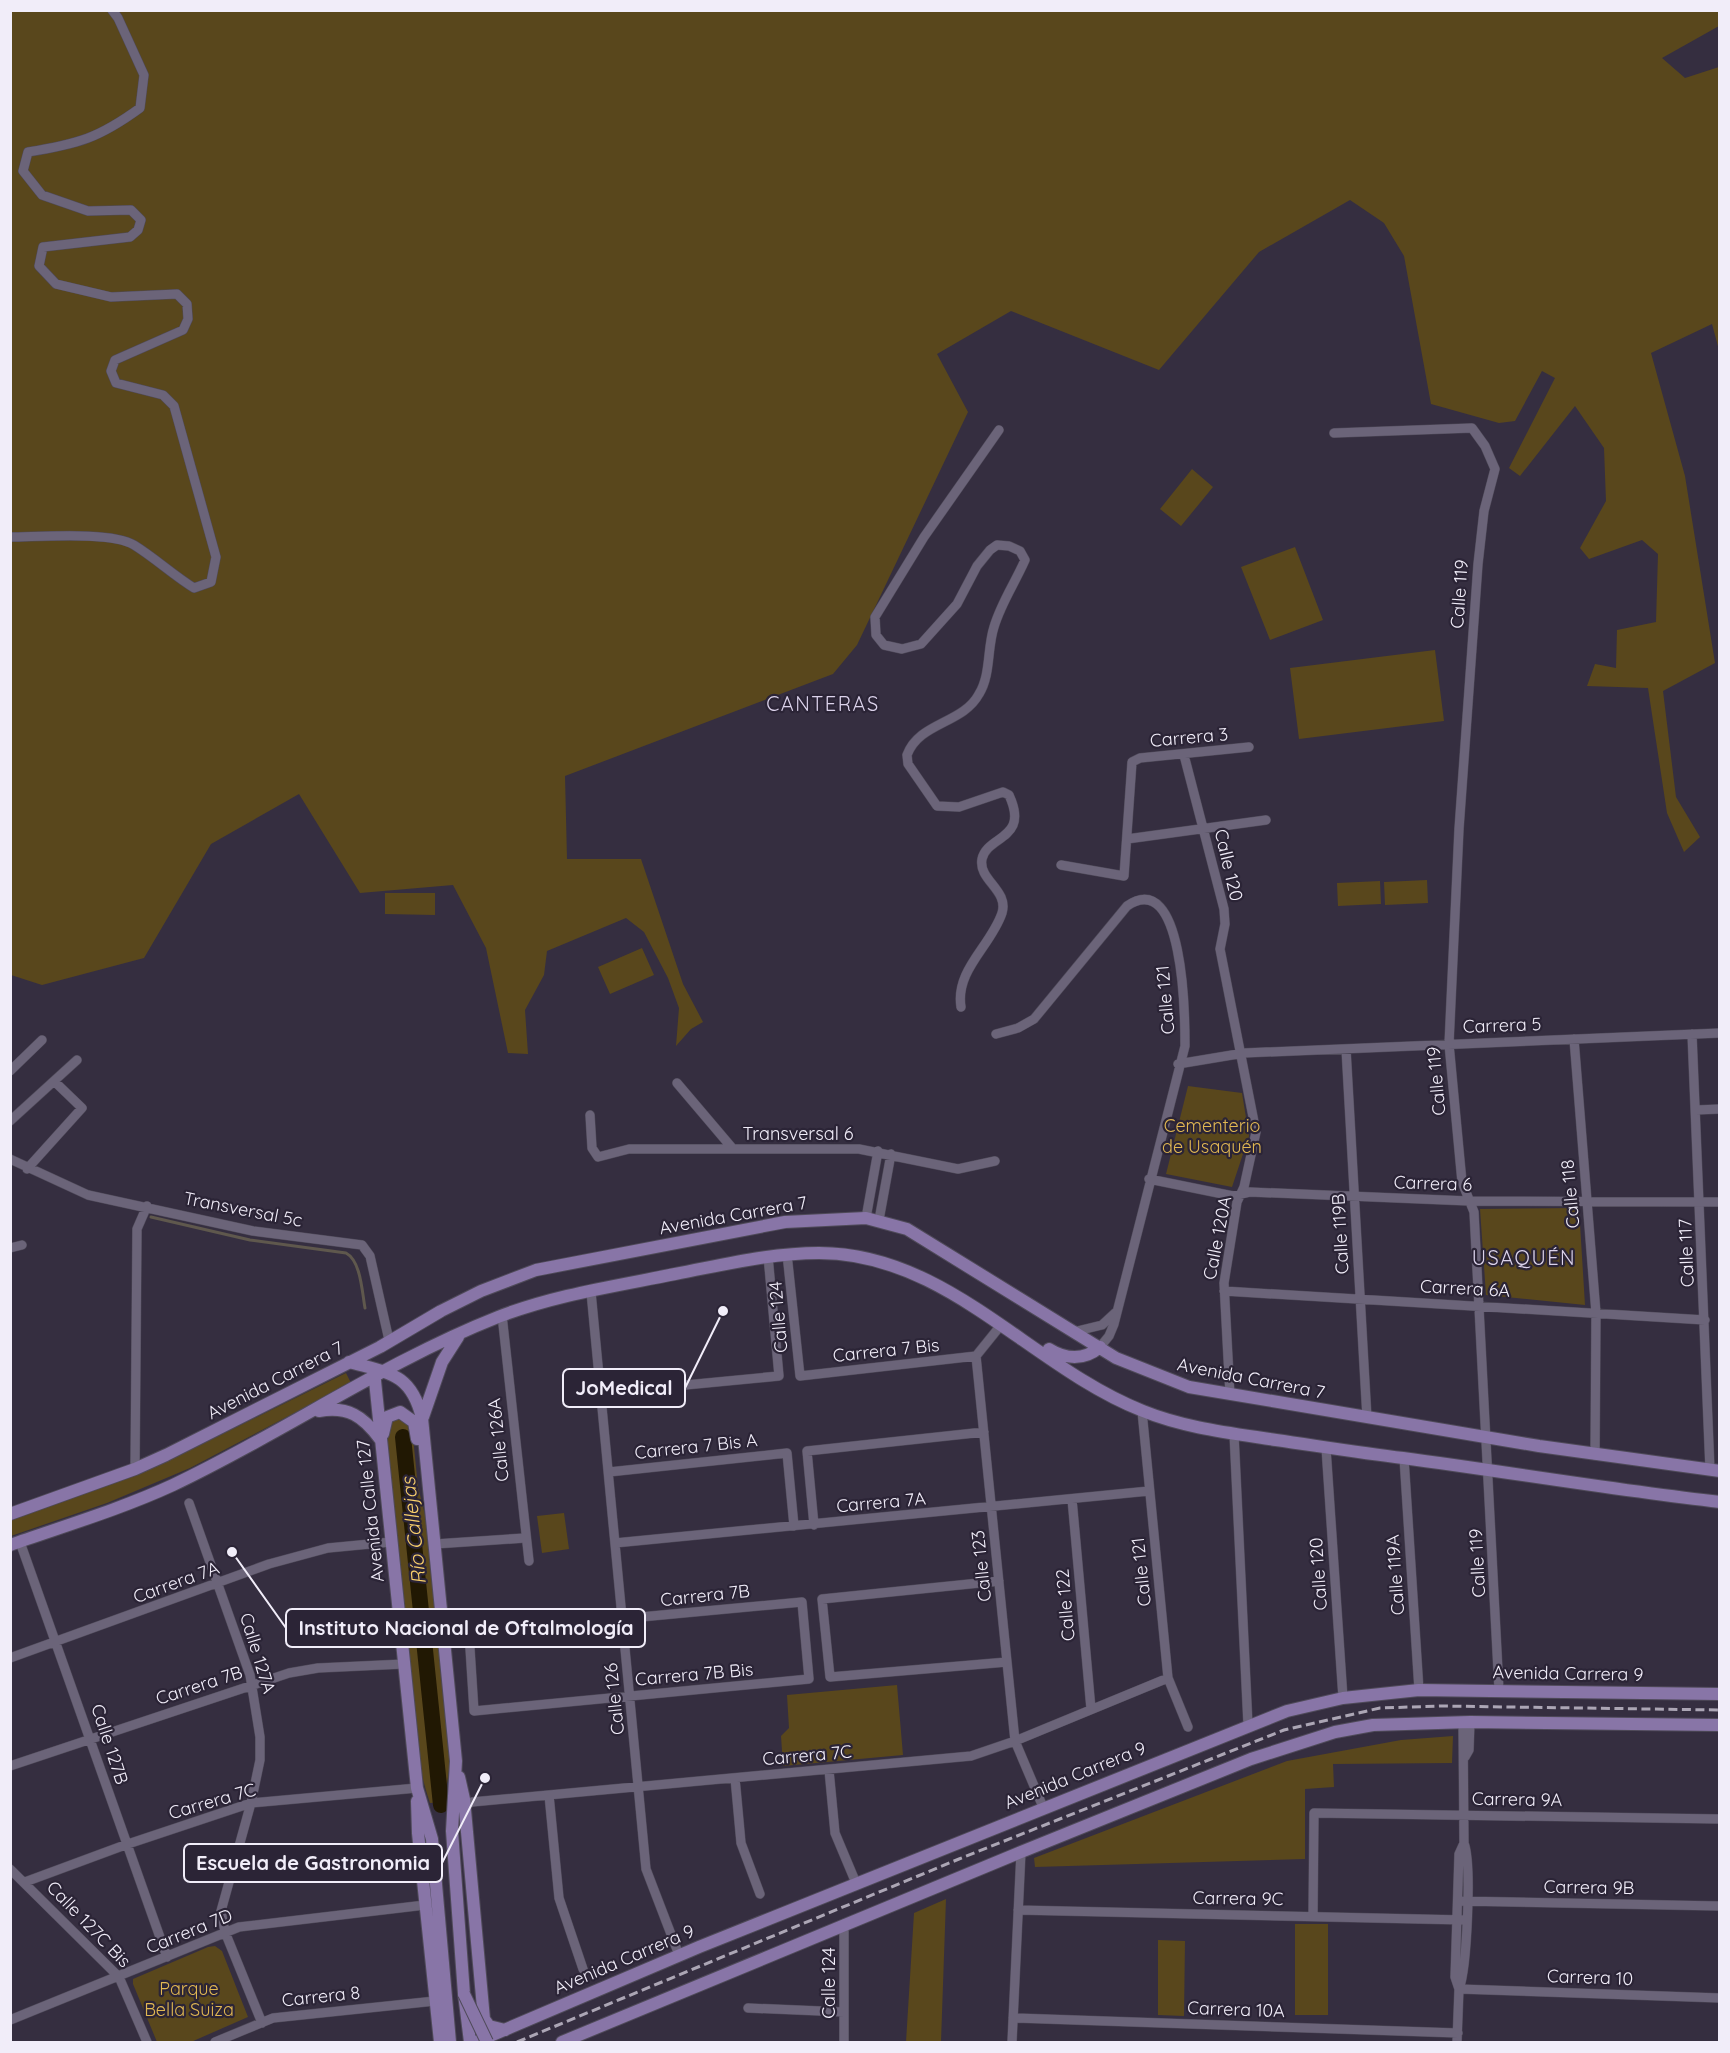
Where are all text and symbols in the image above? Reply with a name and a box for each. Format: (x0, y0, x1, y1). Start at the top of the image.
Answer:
street label: Calle 119 (1445, 559, 1473, 629)
district label: CANTERAS (766, 691, 880, 716)
street label: Carrera 3 (1149, 722, 1229, 752)
street label: Calle 120 (1210, 827, 1248, 903)
street label: Calle 121 (1151, 965, 1179, 1035)
street label: Carrera 5 (1462, 1012, 1542, 1038)
street label: Calle 119 (1422, 1046, 1450, 1116)
park label: Cementerio de Usaquén (1162, 1114, 1262, 1158)
street label: Transversal 6 (742, 1122, 854, 1145)
street label: Calle 118 (1556, 1159, 1584, 1229)
street label: Carrera 6 (1393, 1170, 1473, 1196)
street label: Transversal 5c (182, 1186, 304, 1232)
street label: Avenida Carrera 7 (657, 1191, 809, 1239)
street label: Calle 119B (1326, 1193, 1354, 1275)
street label: Calle 120A (1198, 1194, 1236, 1282)
street label: Calle 117 (1673, 1218, 1699, 1288)
district label: USAQUÉN (1472, 1245, 1576, 1270)
street label: Carrera 6A (1419, 1274, 1511, 1302)
street label: Calle 124 (763, 1280, 793, 1354)
street label: Carrera 7 Bis (832, 1333, 940, 1367)
street label: Avenida Carrera 7 (203, 1336, 347, 1424)
street label: Avenida Carrera 7 (1175, 1352, 1327, 1404)
callout: JoMedical (563, 1369, 685, 1407)
text: JoMedical (575, 1375, 673, 1400)
street label: Calle 126A (482, 1397, 514, 1483)
street label: Carrera 7 Bis A (633, 1428, 759, 1464)
street label: Avenida Calle 127 (351, 1439, 389, 1583)
water label: Río Callejas (395, 1475, 431, 1586)
street label: Carrera 7A (835, 1487, 927, 1517)
street label: Calle 119 (1464, 1528, 1490, 1598)
street label: Calle 123 (966, 1529, 996, 1603)
street label: Calle 119A (1381, 1534, 1409, 1616)
street label: Calle 121 (1126, 1536, 1156, 1608)
street label: Calle 120 (1304, 1537, 1332, 1611)
street label: Carrera 7A (130, 1556, 222, 1608)
street label: Calle 122 (1050, 1568, 1080, 1642)
street label: Carrera 7B (659, 1579, 751, 1611)
callout: Instituto Nacional de Oftalmología (286, 1609, 645, 1647)
street label: Calle 127A (235, 1610, 281, 1696)
text: Instituto Nacional de Oftalmología (298, 1615, 634, 1640)
street label: Carrera 7B Bis (634, 1657, 754, 1691)
street label: Carrera 7B (153, 1660, 245, 1710)
street label: Avenida Carrera 9 (1493, 1660, 1643, 1686)
street label: Calle 126 (599, 1662, 629, 1736)
street label: Calle 127B (86, 1701, 134, 1787)
street label: Avenida Carrera 9 (1001, 1736, 1149, 1814)
street label: Carrera 7C (761, 1740, 853, 1770)
street label: Carrera 7C (166, 1778, 258, 1824)
street label: Carrera 9A (1472, 1787, 1563, 1811)
callout: Escuela de Gastronomia (184, 1844, 442, 1882)
text: Escuela de Gastronomia (196, 1850, 430, 1875)
street label: Carrera 9B (1544, 1875, 1634, 1899)
street label: Calle 127C Bis (42, 1876, 136, 1972)
street label: Carrera 9C (1192, 1886, 1284, 1910)
street label: Carrera 7D (142, 1903, 236, 1959)
street label: Avenida Carrera 9 (550, 1919, 698, 1999)
street label: Calle 124 (817, 1947, 840, 2019)
street label: Carrera 10 (1547, 1964, 1633, 1990)
park label: Parque Bella Suiza (144, 1977, 234, 2021)
street label: Carrera 8 (281, 1980, 361, 2012)
street label: Carrera 10A (1187, 1996, 1286, 2022)

